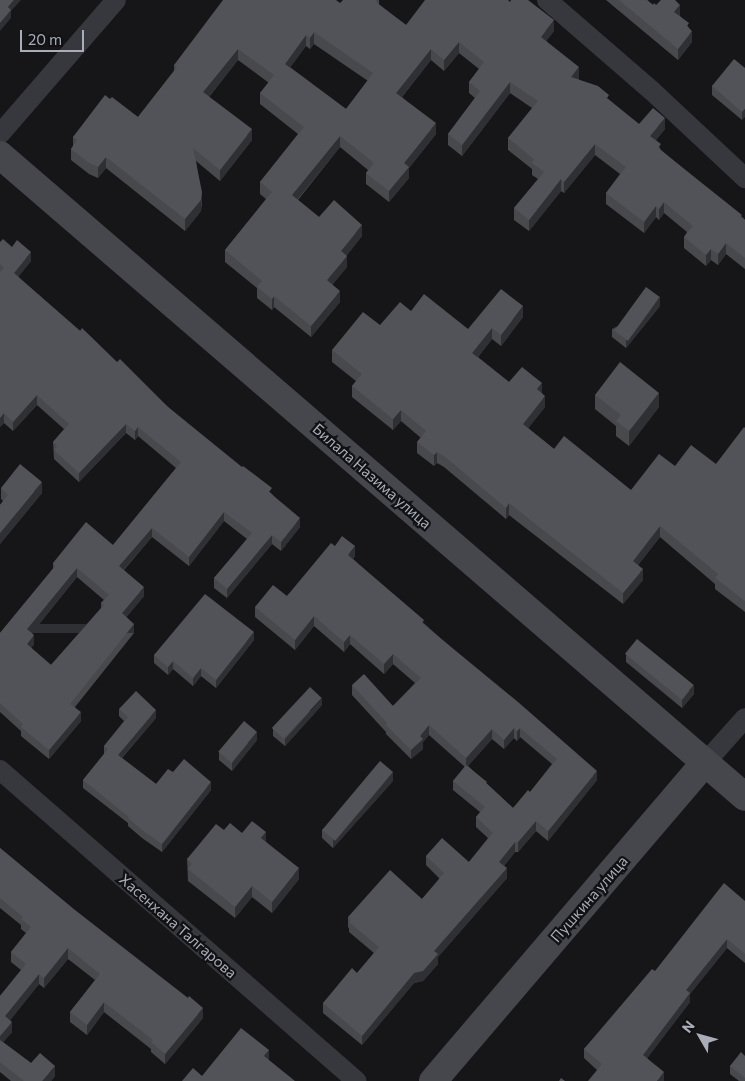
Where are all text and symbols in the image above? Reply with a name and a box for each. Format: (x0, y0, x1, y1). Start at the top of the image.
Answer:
scale bar (22, 20, 86, 52)
text: 20 m (28, 30, 62, 48)
street label: Билала Назима улица (309, 420, 435, 532)
street label: Пушкина улица (547, 852, 631, 946)
street label: Хасенхана Талгарова (116, 870, 240, 982)
north arrow (675, 1011, 725, 1061)
text: N (678, 1017, 698, 1036)

